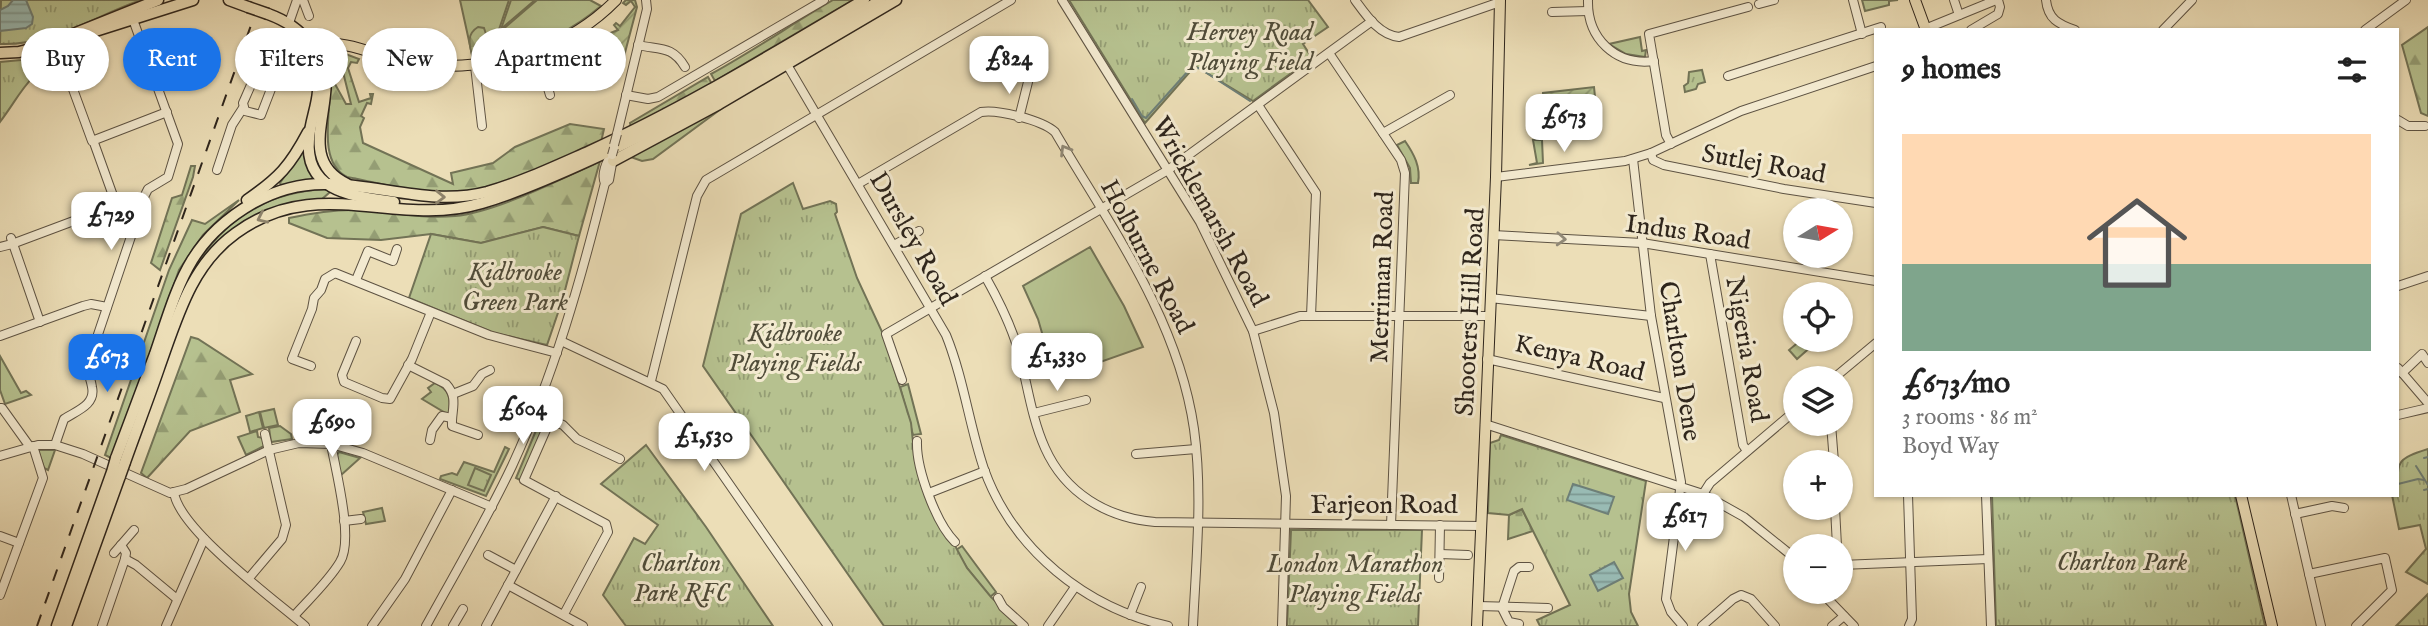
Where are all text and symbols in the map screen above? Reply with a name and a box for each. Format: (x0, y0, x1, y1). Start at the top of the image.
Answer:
park label: Hervey Road Playing Field (1186, 16, 1315, 80)
chip: Buy (21, 28, 109, 91)
chip: Rent (123, 28, 221, 91)
chip: Filters (235, 28, 348, 91)
chip: New (362, 28, 457, 91)
chip: Apartment (471, 28, 626, 91)
pin: £824 (968, 36, 1050, 96)
text: £824 (985, 44, 1033, 73)
text: 9 homes (1902, 51, 2001, 89)
icon: filters (2333, 51, 2371, 89)
pin: £673 (1523, 94, 1605, 154)
text: £673 (1542, 102, 1586, 131)
street label: Wricklemarsh Road (1144, 111, 1276, 313)
street label: Sutlej Road (1699, 137, 1828, 192)
one-way arrow (1061, 144, 1074, 157)
street label: Dursley Road (861, 166, 964, 312)
street label: Holburne Road (1092, 174, 1201, 340)
icon: home (2074, 180, 2200, 306)
one-way arrow (436, 189, 446, 205)
street label: Merriman Road (1363, 190, 1402, 363)
pin: £729 (70, 192, 152, 252)
north arrow (1783, 198, 1853, 268)
map controls (1783, 198, 1853, 604)
text: £729 (87, 200, 135, 229)
street label: Shooters Hill Road (1449, 207, 1492, 417)
street label: Indus Road (1623, 207, 1753, 258)
one-way arrow (256, 210, 269, 224)
one-way arrow (1556, 231, 1567, 246)
park label: Kidbrooke Green Park (462, 256, 569, 319)
street label: Nigeria Road (1717, 274, 1776, 425)
street label: Charlton Dene (1651, 279, 1708, 443)
button: locate (1783, 282, 1853, 352)
park label: Kidbrooke Playing Fields (728, 317, 862, 381)
street label: Kenya Road (1511, 327, 1648, 389)
pin: £673 (66, 334, 148, 394)
pin: £1,330 (1000, 334, 1114, 393)
text: £1,330 (1027, 341, 1087, 370)
text: £673 (85, 342, 129, 371)
text: £673/mo (1902, 365, 2010, 403)
button: layers (1783, 366, 1853, 436)
pin: £604 (482, 386, 564, 446)
text: £604 (499, 394, 547, 423)
pin: £690 (291, 400, 373, 459)
text: 3 rooms · 86 m² (1902, 403, 2038, 432)
text: £690 (309, 407, 355, 436)
pin: £1,530 (647, 414, 761, 473)
text: £1,530 (675, 421, 733, 450)
text: Boyd Way (1902, 432, 1999, 461)
button: + (1783, 450, 1853, 520)
street label: Farjeon Road (1310, 489, 1458, 522)
pin: £617 (1644, 494, 1726, 553)
text: £617 (1663, 501, 1707, 530)
button: − (1783, 534, 1853, 604)
park label: Charlton Park (2057, 546, 2188, 579)
park label: Charlton Park RFC (633, 547, 732, 610)
park label: London Marathon Playing Fields (1266, 548, 1443, 612)

